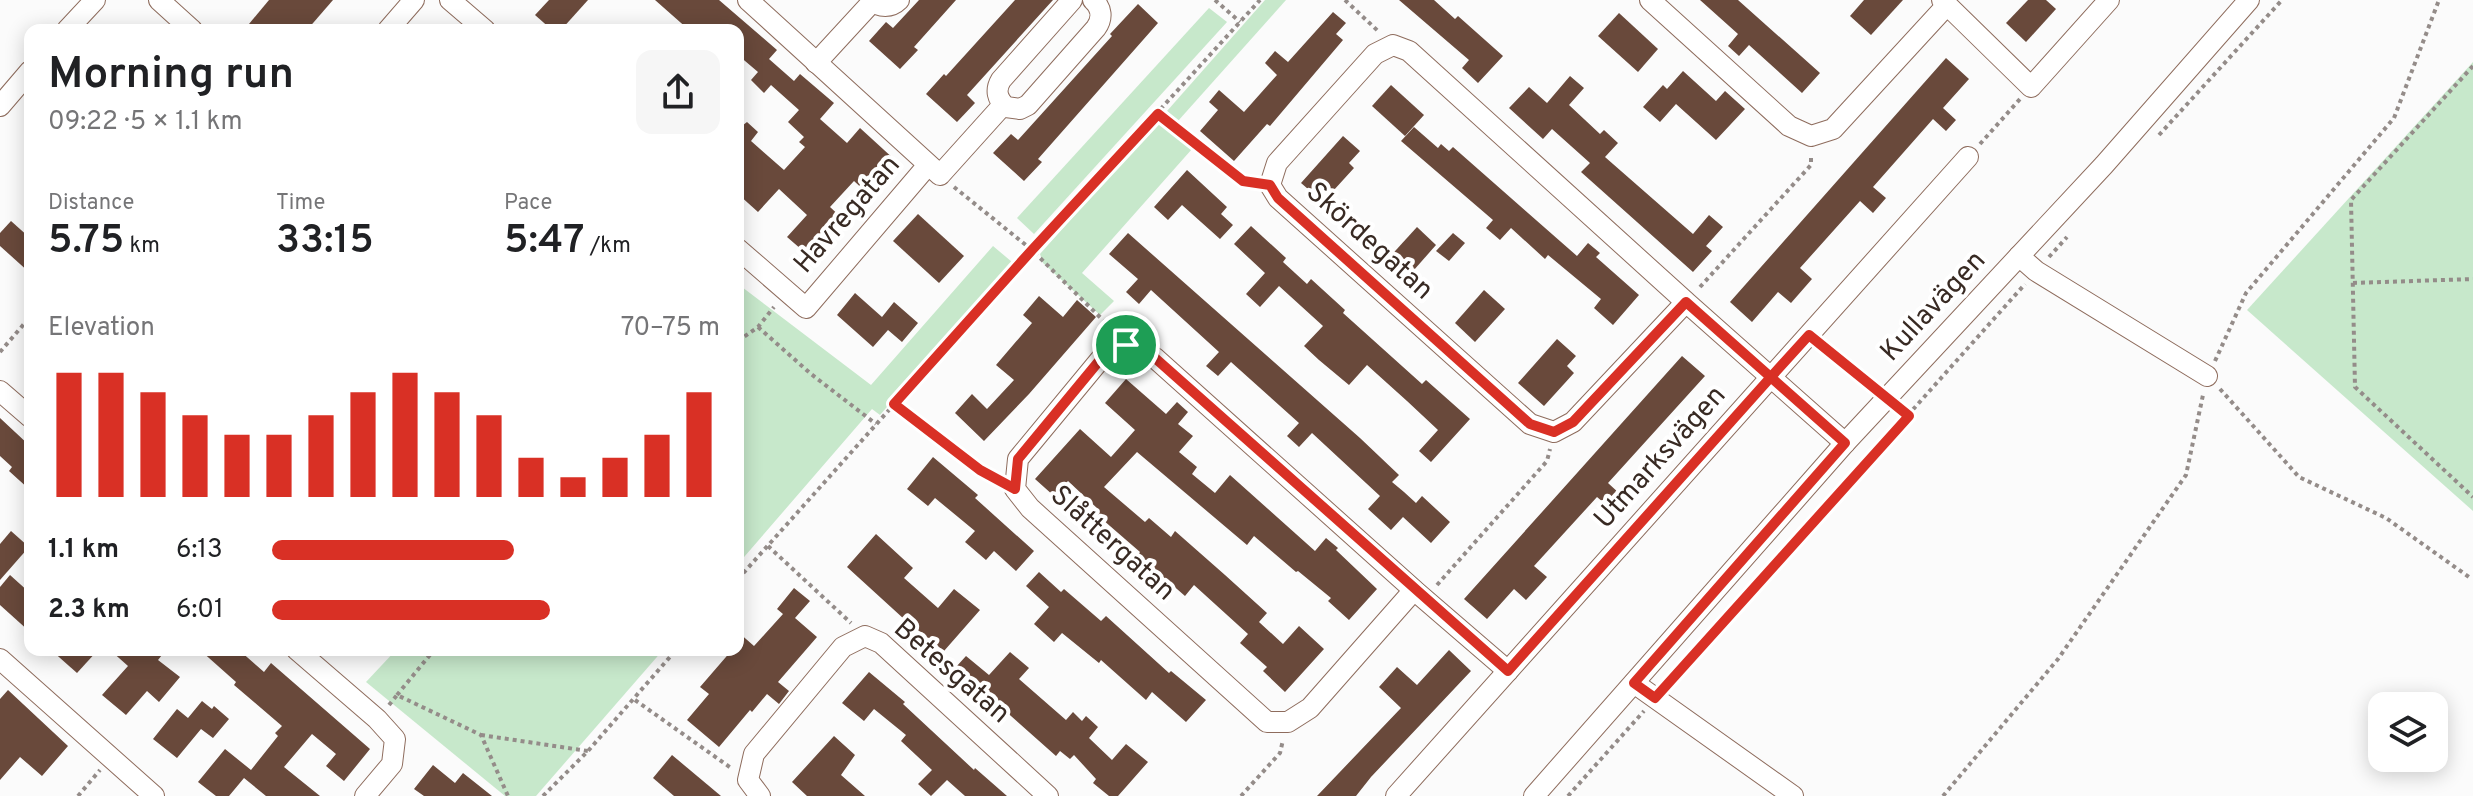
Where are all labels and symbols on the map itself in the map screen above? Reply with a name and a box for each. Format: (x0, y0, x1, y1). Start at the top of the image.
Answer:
street label: Havregatan (787, 148, 909, 282)
street label: Skördegatan (1298, 175, 1440, 309)
street label: Kullavägen (1874, 244, 1994, 370)
pin (1092, 311, 1160, 379)
street label: Utmarksvägen (1587, 379, 1735, 537)
street label: Slåttergatan (1042, 478, 1182, 610)
street label: Betesgatan (885, 612, 1017, 732)

